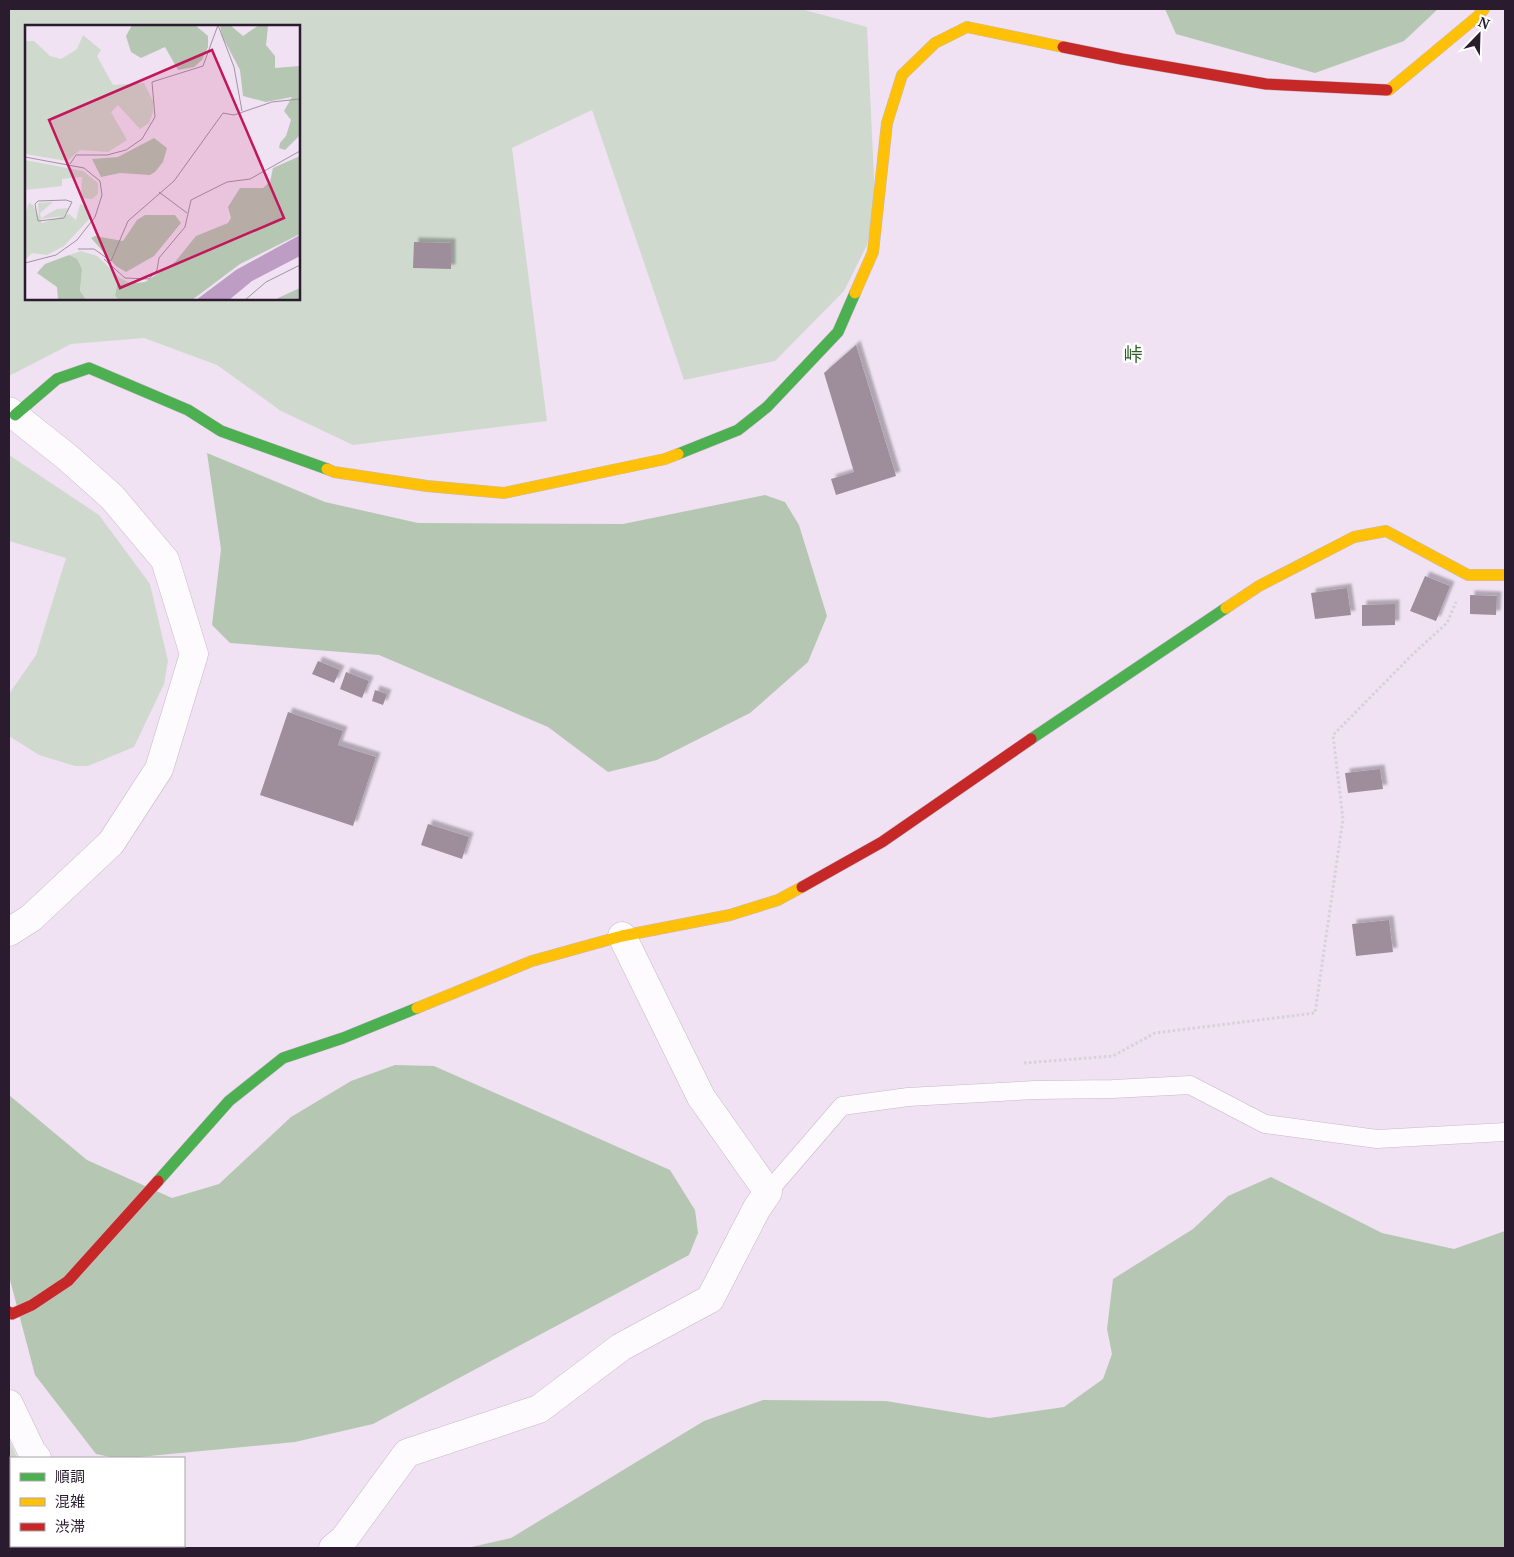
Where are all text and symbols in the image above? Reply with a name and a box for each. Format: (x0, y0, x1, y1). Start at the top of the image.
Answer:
north arrow (1454, 10, 1504, 60)
text: N (1476, 12, 1493, 34)
inset map (25, 25, 300, 300)
district label: 峠 (1123, 341, 1143, 366)
legend (10, 1457, 185, 1547)
text: 順調 (55, 1466, 85, 1486)
text: 混雑 (55, 1491, 85, 1511)
text: 渋滞 (55, 1516, 85, 1536)

